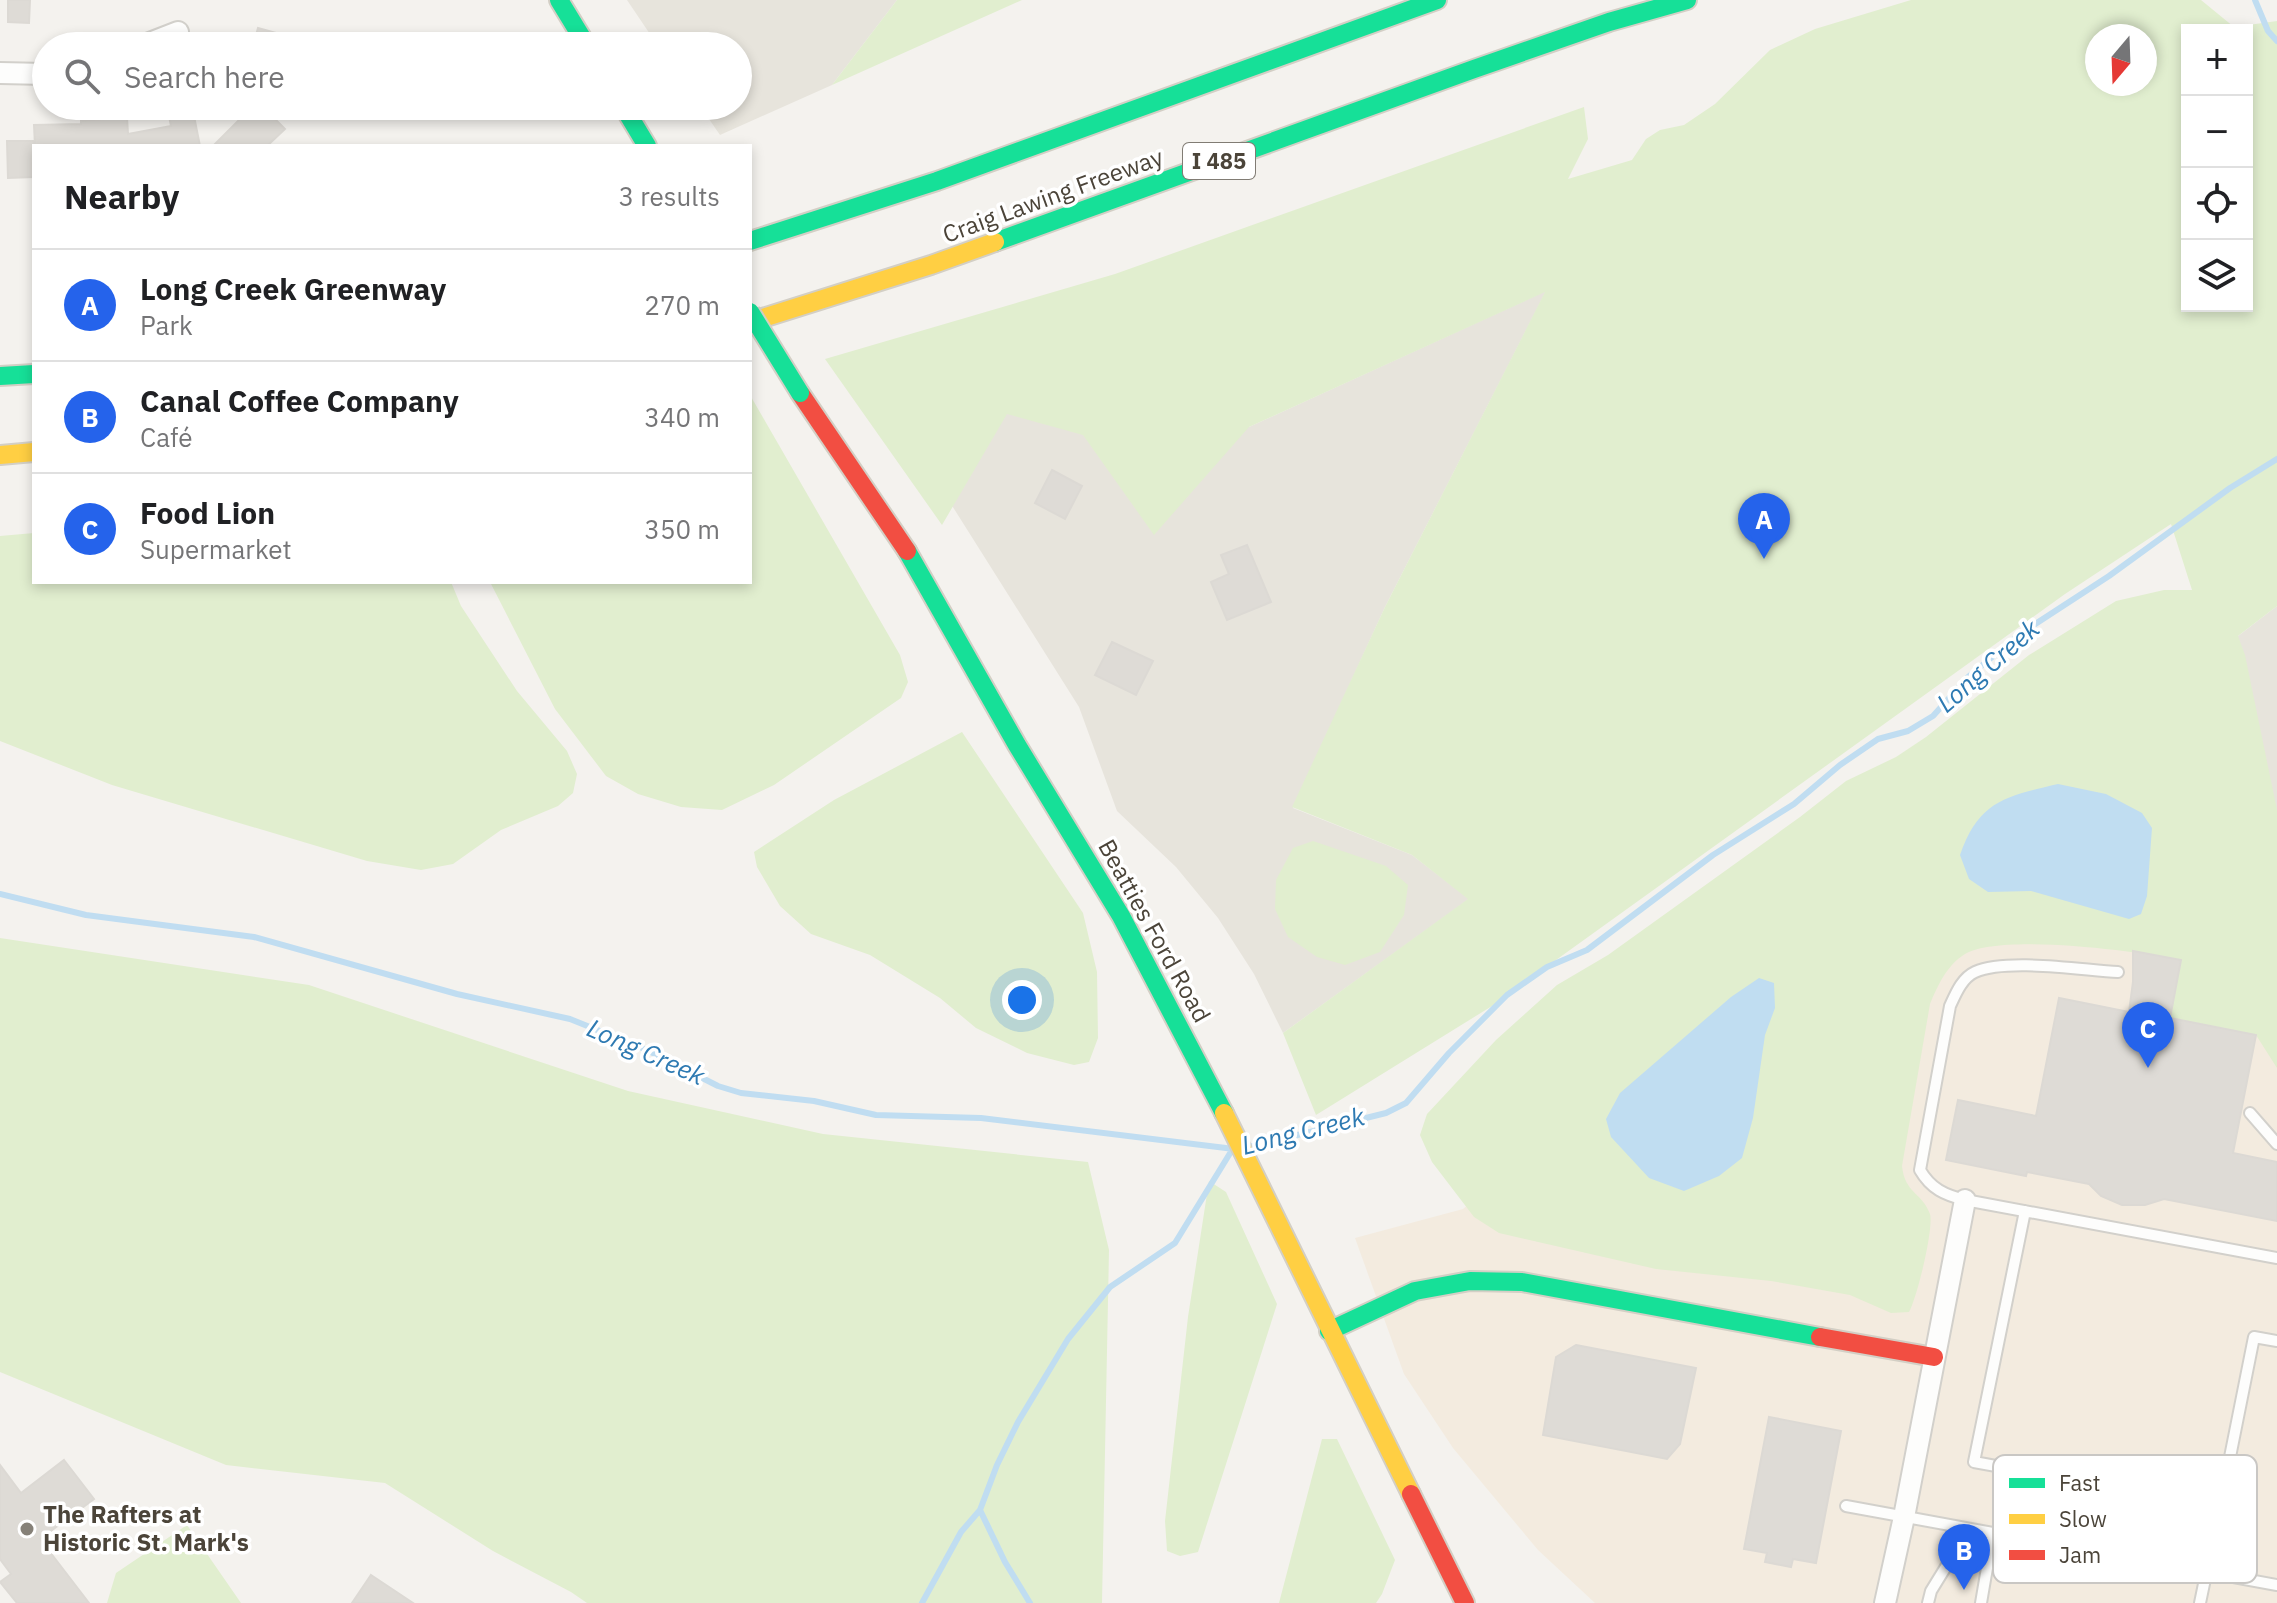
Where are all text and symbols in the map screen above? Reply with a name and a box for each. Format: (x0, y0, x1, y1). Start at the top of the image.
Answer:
north arrow (2085, 24, 2157, 96)
map controls (2181, 24, 2253, 312)
button: + (2181, 24, 2253, 96)
search box (32, 32, 752, 120)
icon: search (60, 54, 104, 98)
text: Search here (124, 57, 285, 96)
button: − (2181, 96, 2253, 168)
street label: Craig Lawing Freeway (938, 140, 1167, 250)
road number: I 485 (1183, 143, 1255, 179)
button: locate (2181, 168, 2253, 240)
text: Nearby (64, 174, 179, 218)
text: 3 results (618, 179, 720, 213)
button: layers (2181, 240, 2253, 312)
text: Long Creek Greenway (140, 269, 446, 308)
text: A (81, 288, 99, 322)
text: 270 m (644, 288, 720, 322)
text: Park (140, 308, 193, 342)
text: Canal Coffee Company (140, 381, 459, 420)
text: B (81, 400, 99, 434)
text: 340 m (644, 400, 720, 434)
text: Café (140, 420, 193, 454)
text: Food Lion (140, 493, 275, 532)
pin: A (1738, 493, 1790, 559)
text: C (82, 512, 98, 546)
text: 350 m (644, 512, 720, 546)
text: Supermarket (140, 532, 292, 566)
water label: Long Creek (1929, 611, 2046, 719)
street label: Beatties Ford Road (1091, 833, 1218, 1028)
your location (1002, 980, 1042, 1020)
pin: C (2122, 1002, 2174, 1068)
water label: Long Creek (582, 1010, 711, 1092)
water label: Long Creek (1238, 1098, 1368, 1162)
legend (1993, 1455, 2257, 1583)
text: Fast (2059, 1468, 2100, 1497)
place label: The Rafters at Historic St. Mark's (43, 1498, 249, 1558)
text: Slow (2059, 1504, 2107, 1533)
marker: The Rafters at Historic St. Mark's (18, 1520, 36, 1538)
pin: B (1938, 1524, 1990, 1590)
text: Jam (2059, 1540, 2101, 1569)

